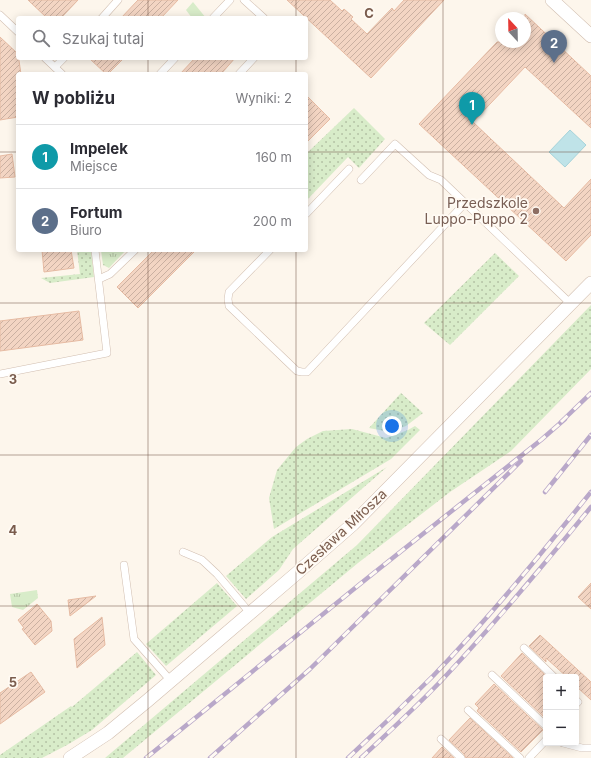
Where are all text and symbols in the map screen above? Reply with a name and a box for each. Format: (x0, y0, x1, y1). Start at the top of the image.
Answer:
text: C (364, 5, 374, 21)
north arrow (495, 12, 531, 48)
search box (16, 16, 308, 60)
icon: search (30, 27, 52, 49)
text: Szukaj tutaj (62, 29, 144, 48)
pin: 2 (541, 30, 567, 63)
text: W pobliżu (32, 88, 115, 108)
text: Wyniki: 2 (235, 90, 292, 106)
pin: 1 (459, 92, 485, 125)
text: Impelek (70, 139, 128, 158)
text: 1 (42, 149, 48, 165)
text: 160 m (255, 149, 292, 165)
text: Miejsce (70, 158, 118, 174)
place label: Przedszkole Luppo-Puppo 2 (425, 194, 528, 227)
text: Fortum (70, 203, 123, 222)
marker: Przedszkole Luppo-Puppo 2 (531, 206, 541, 216)
text: 2 (41, 213, 49, 229)
text: 200 m (253, 213, 292, 229)
text: Biuro (70, 222, 102, 238)
text: 3 (9, 371, 17, 387)
your location (382, 416, 402, 436)
street label: Czesława Miłosza (291, 485, 390, 578)
text: 4 (9, 522, 18, 538)
text: 5 (9, 674, 17, 690)
map controls (543, 674, 579, 746)
button: + (543, 674, 579, 710)
button: − (543, 710, 579, 746)

